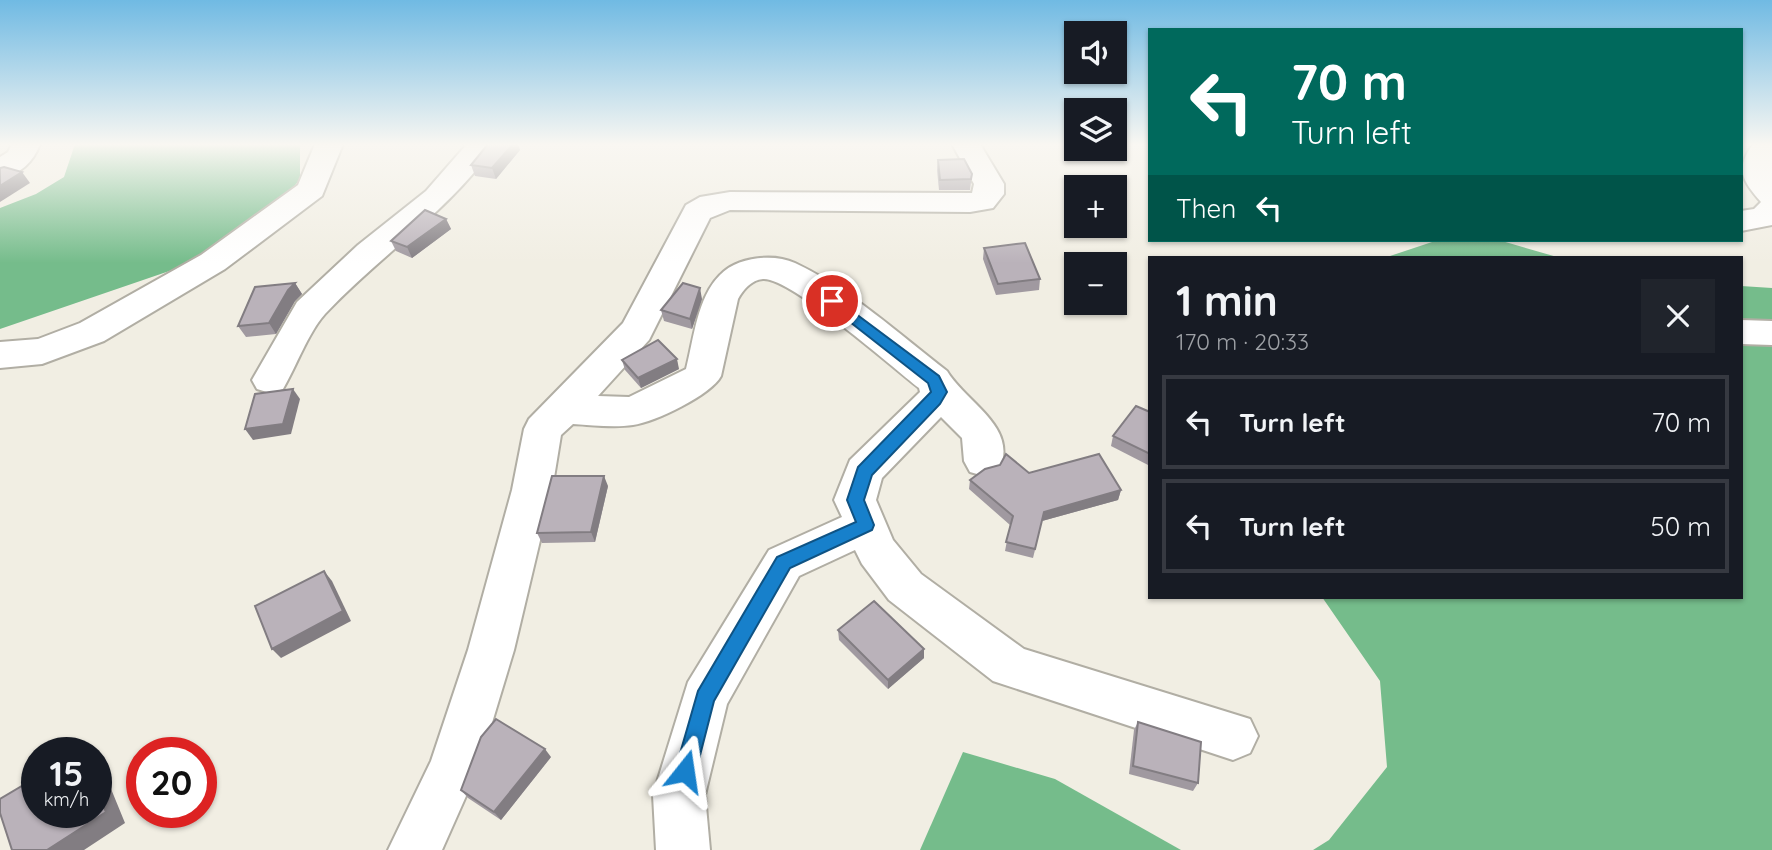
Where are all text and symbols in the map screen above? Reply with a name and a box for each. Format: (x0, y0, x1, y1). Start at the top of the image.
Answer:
map controls (1064, 21, 1127, 315)
button: sound (1064, 21, 1127, 84)
text: 70 m (1291, 51, 1407, 112)
icon: left (1176, 56, 1267, 147)
button: layers (1064, 98, 1127, 161)
text: Turn left (1291, 112, 1412, 152)
button: + (1064, 175, 1127, 238)
icon: left (1250, 189, 1288, 227)
text: Then (1176, 192, 1236, 225)
button: − (1064, 252, 1127, 315)
pin (802, 271, 862, 331)
text: 1 min (1176, 274, 1278, 327)
button: close (1641, 279, 1715, 353)
icon: arrive (813, 282, 851, 320)
text: 170 m · 20:33 (1176, 327, 1309, 356)
icon: left (1180, 403, 1218, 441)
text: Turn left (1239, 406, 1346, 439)
text: 70 m (1651, 406, 1711, 439)
icon: left (1180, 507, 1218, 545)
text: Turn left (1239, 510, 1346, 543)
text: 50 m (1651, 510, 1711, 543)
position arrow (648, 734, 722, 808)
speed limit sign: 20 (126, 737, 217, 828)
text: 15 (50, 751, 83, 795)
text: km/h (44, 788, 89, 811)

